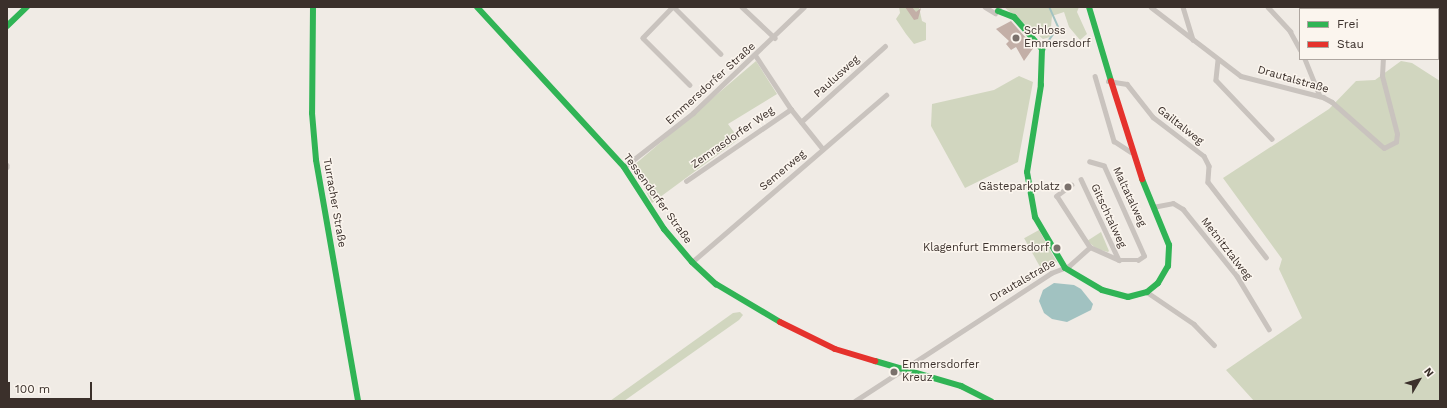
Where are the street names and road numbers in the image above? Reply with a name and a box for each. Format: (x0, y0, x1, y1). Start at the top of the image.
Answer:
street label: Emmersdorfer Straße (663, 40, 759, 128)
street label: Paulusweg (812, 53, 862, 101)
street label: Drautalstraße (1256, 64, 1330, 96)
street label: Zemrasdorfer Weg (689, 104, 777, 172)
street label: Gailtalweg (1154, 104, 1206, 148)
street label: Semerweg (757, 148, 809, 194)
street label: Tessendorfer Straße (620, 151, 694, 247)
street label: Turracher Straße (320, 157, 348, 249)
street label: Maltatalweg (1109, 165, 1149, 229)
street label: Gitschtalweg (1087, 182, 1129, 250)
street label: Metnitztalweg (1198, 215, 1254, 283)
street label: Drautalstraße (988, 257, 1058, 305)

